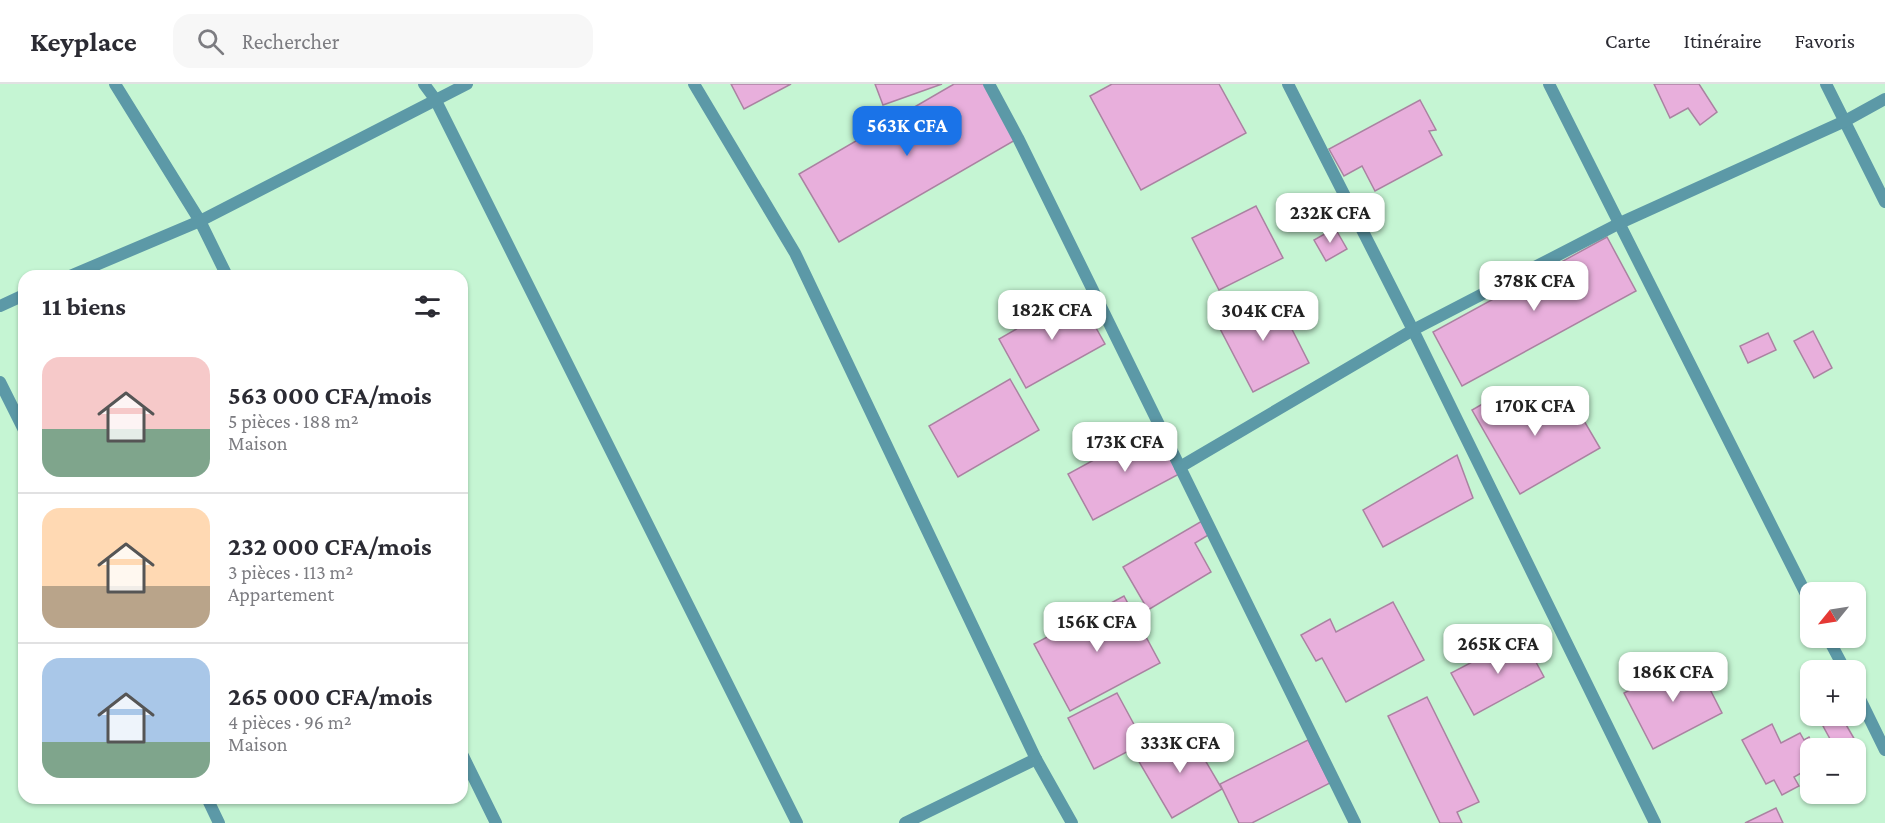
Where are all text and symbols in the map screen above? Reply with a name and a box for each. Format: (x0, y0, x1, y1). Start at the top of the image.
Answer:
search box (173, 14, 593, 68)
icon: search (194, 25, 227, 58)
text: Keyplace (30, 26, 137, 57)
text: Rechercher (242, 29, 340, 54)
text: Carte (1605, 29, 1651, 53)
text: Itinéraire (1684, 29, 1761, 53)
text: Favoris (1794, 29, 1855, 53)
pin: 563K CFA (845, 106, 969, 157)
text: 563K CFA (867, 114, 947, 136)
pin: 232K CFA (1268, 193, 1392, 244)
text: 232K CFA (1290, 201, 1370, 223)
pin: 378K CFA (1472, 261, 1596, 312)
text: 378K CFA (1493, 269, 1575, 291)
icon: filters (411, 290, 444, 323)
pin: 182K CFA (990, 290, 1114, 341)
pin: 304K CFA (1201, 291, 1325, 342)
text: 11 biens (42, 292, 126, 321)
text: 182K CFA (1012, 298, 1092, 320)
text: 304K CFA (1221, 299, 1305, 321)
icon: home (90, 381, 162, 453)
text: 563 000 CFA/mois (228, 381, 432, 410)
pin: 170K CFA (1473, 386, 1597, 437)
text: 170K CFA (1495, 394, 1575, 416)
text: 5 pièces · 188 m² (228, 410, 359, 432)
pin: 173K CFA (1063, 422, 1187, 473)
text: 173K CFA (1086, 430, 1164, 452)
text: Maison (228, 432, 288, 454)
icon: home (90, 532, 162, 604)
text: 232 000 CFA/mois (228, 532, 431, 561)
text: 3 pièces · 113 m² (228, 561, 353, 583)
north arrow (1800, 582, 1866, 648)
map controls (1800, 582, 1866, 804)
text: Appartement (228, 583, 334, 605)
pin: 156K CFA (1035, 602, 1159, 653)
text: 156K CFA (1058, 610, 1136, 632)
pin: 265K CFA (1436, 624, 1560, 675)
text: 265K CFA (1457, 632, 1539, 654)
pin: 186K CFA (1611, 652, 1735, 703)
text: 186K CFA (1633, 660, 1713, 682)
button: + (1800, 660, 1866, 726)
icon: home (90, 682, 162, 754)
text: 265 000 CFA/mois (228, 682, 432, 711)
text: 4 pièces · 96 m² (228, 711, 352, 733)
pin: 333K CFA (1118, 723, 1242, 774)
text: 333K CFA (1140, 731, 1220, 753)
text: Maison (228, 733, 288, 755)
button: − (1800, 738, 1866, 804)

